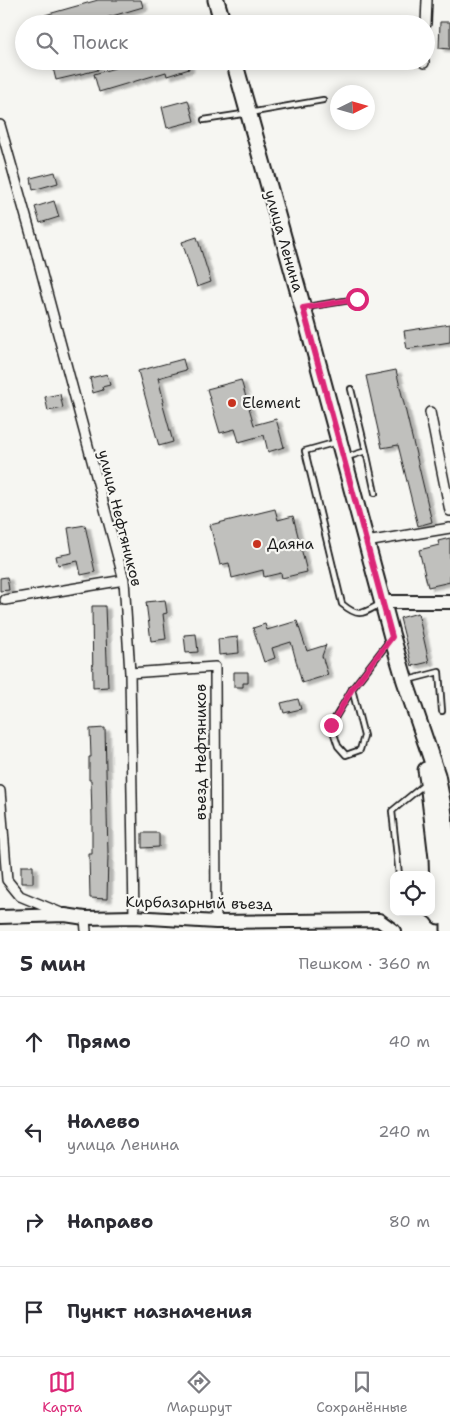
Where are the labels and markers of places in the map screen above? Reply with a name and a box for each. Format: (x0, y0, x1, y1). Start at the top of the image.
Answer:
place label: Element (242, 393, 301, 413)
marker: Element (226, 397, 238, 409)
place label: Даяна (267, 534, 314, 554)
marker: Даяна (251, 538, 263, 550)

